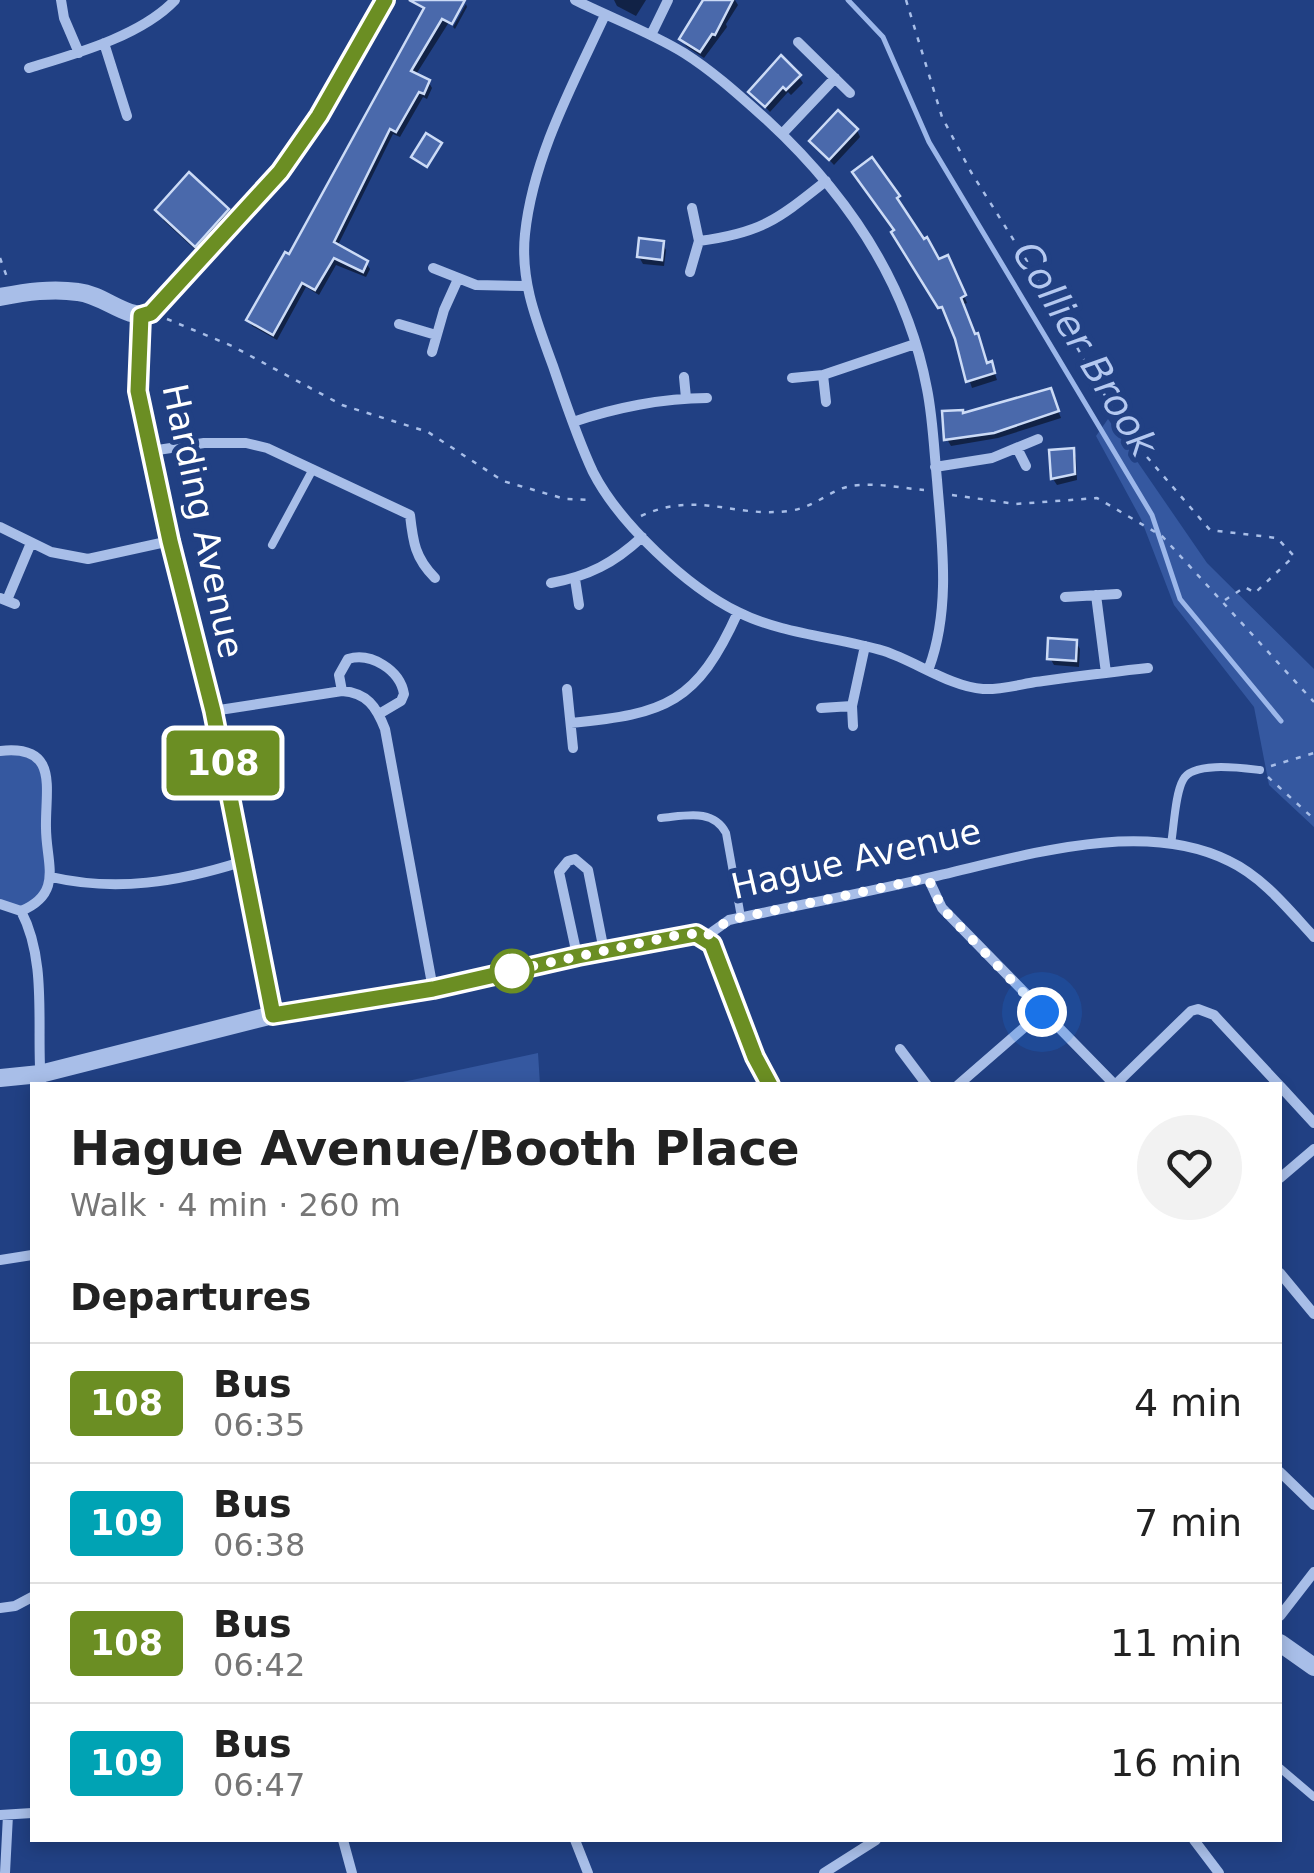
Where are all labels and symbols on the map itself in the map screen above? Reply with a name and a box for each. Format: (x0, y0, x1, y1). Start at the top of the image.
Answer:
water label: Collier Brook (1004, 234, 1167, 466)
street label: Harding Avenue (154, 380, 252, 662)
line badge: 108 (166, 730, 280, 796)
street label: Hague Avenue (727, 811, 985, 907)
unlabelled marker (491, 950, 533, 992)
your location (1017, 987, 1067, 1037)

